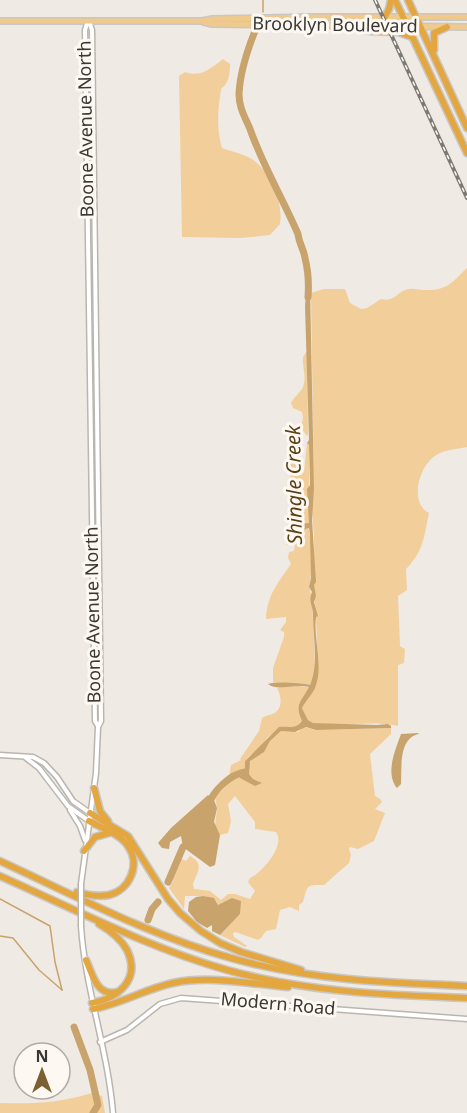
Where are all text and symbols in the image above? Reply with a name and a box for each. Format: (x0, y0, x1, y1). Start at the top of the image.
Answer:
street label: Brooklyn Boulevard (252, 11, 418, 37)
street label: Boone Avenue North (71, 40, 99, 218)
water label: Shingle Creek (279, 424, 308, 545)
street label: Boone Avenue North (78, 526, 106, 704)
street label: Modern Road (220, 986, 336, 1020)
north arrow (12, 1041, 72, 1101)
text: N (35, 1045, 49, 1067)

